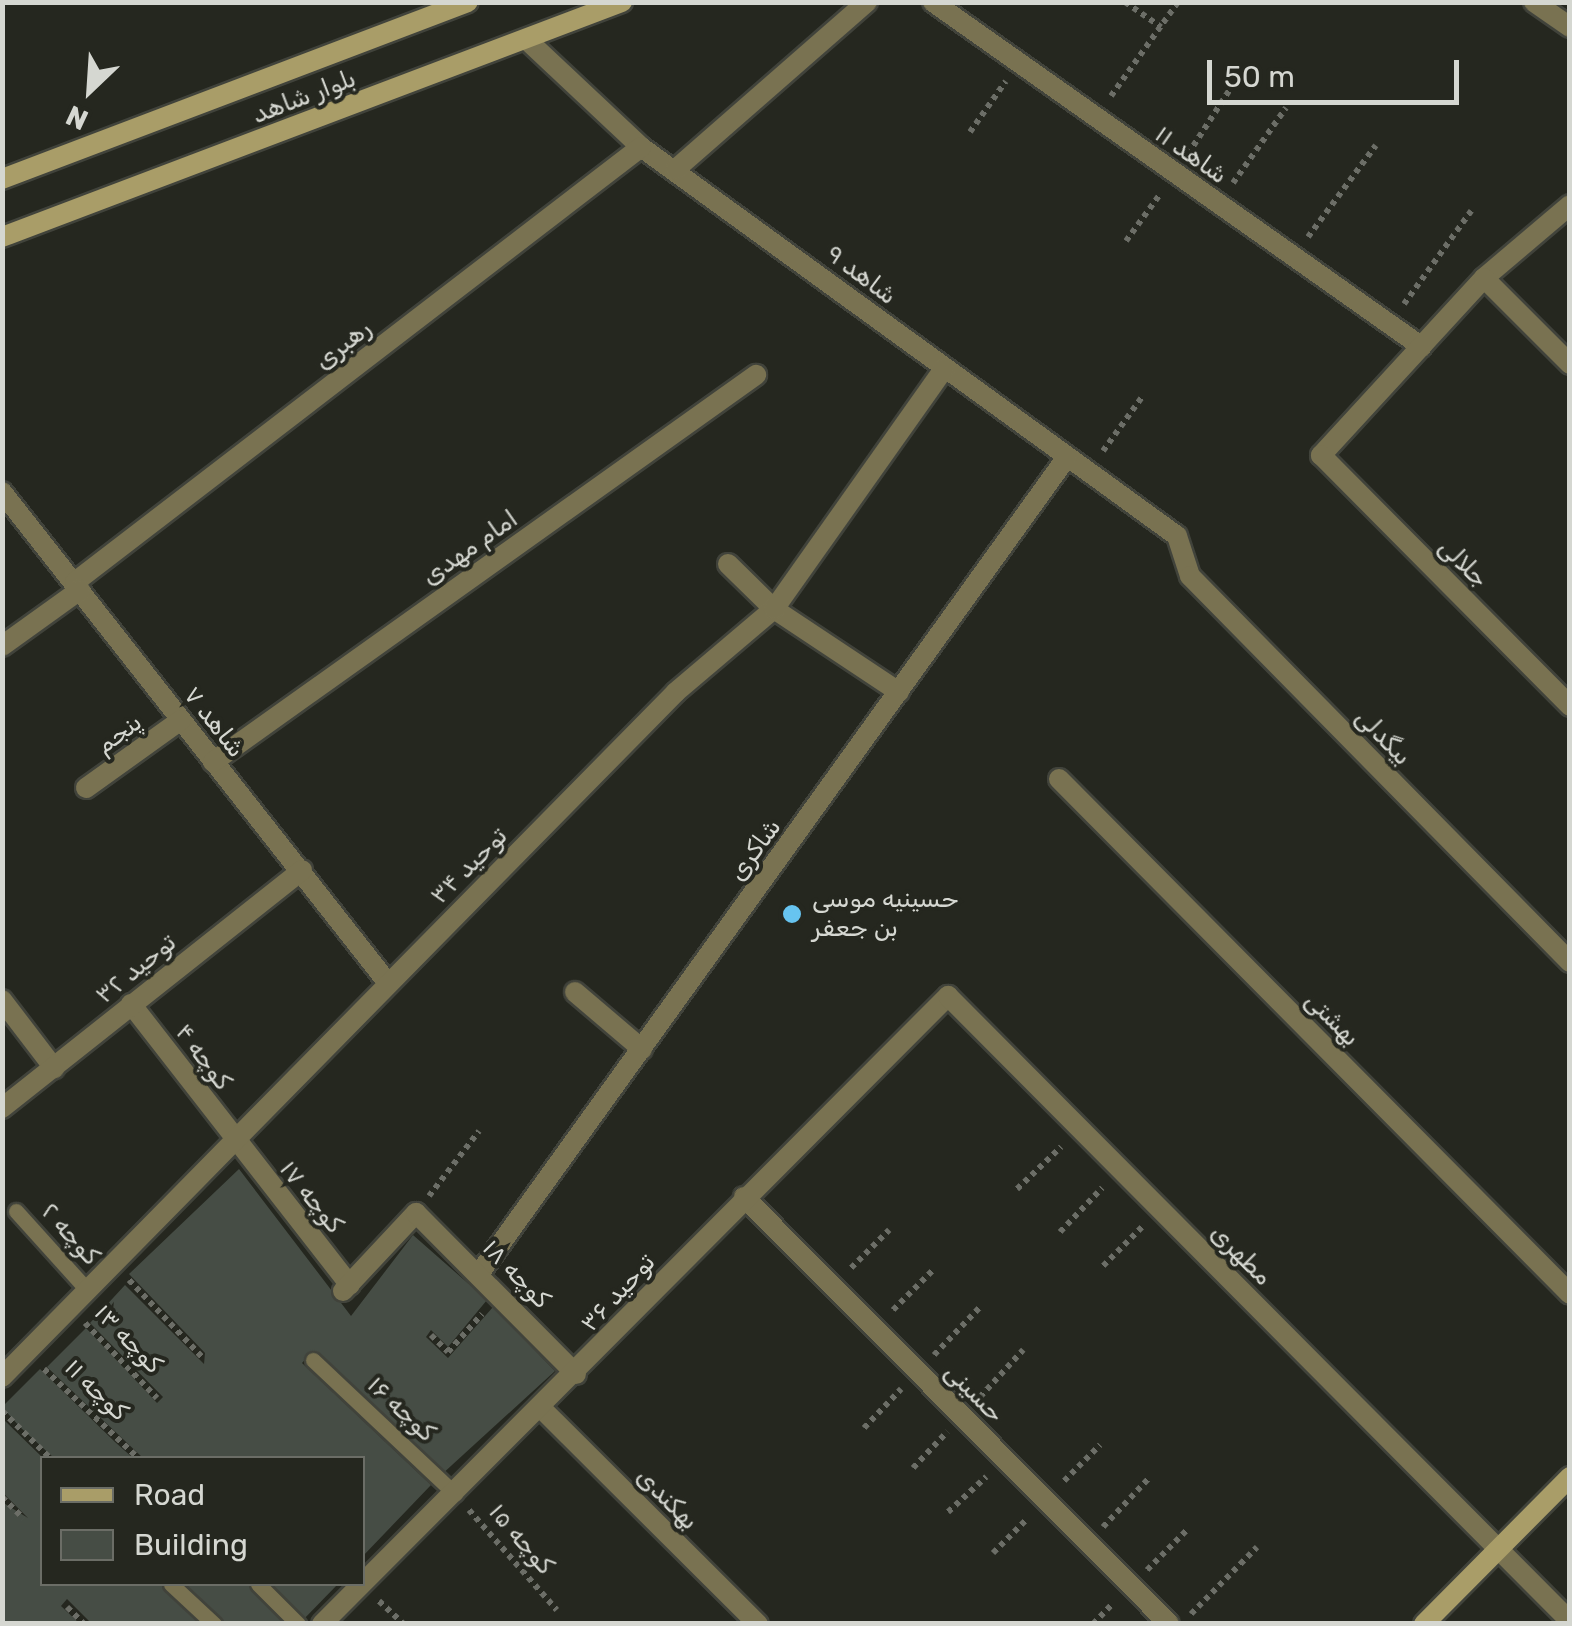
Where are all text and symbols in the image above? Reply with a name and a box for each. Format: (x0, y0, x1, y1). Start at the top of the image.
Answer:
north arrow (40, 40, 140, 140)
scale bar (1212, 40, 1464, 102)
text: 50 m (1224, 59, 1295, 95)
street label: بلوار شاهد (248, 64, 360, 130)
text: N (61, 98, 93, 137)
street label: شاهد ۱۱ (1149, 119, 1233, 191)
street label: شاهد ۹ (820, 239, 902, 311)
street label: رهبری (309, 314, 377, 376)
street label: امام مهدی (416, 504, 524, 592)
street label: جلالی (1432, 532, 1494, 594)
street label: شاهد ۷ (177, 680, 251, 764)
street label: بیگدلی (1349, 702, 1417, 772)
street label: پنجم (90, 707, 148, 761)
street label: شاکری (722, 813, 788, 887)
street label: توحید ۳۴ (424, 821, 514, 911)
place label: حسینیه موسی بن جعفر (812, 885, 959, 944)
marker: حسینیه موسی بن جعفر (781, 903, 803, 925)
street label: توحید ۳۲ (90, 928, 182, 1010)
street label: بهشتی (1298, 985, 1366, 1053)
street label: کوچه ۴ (169, 1018, 237, 1096)
street label: کوچه ۱۷ (273, 1155, 349, 1239)
street label: کوچه ۲ (34, 1197, 106, 1271)
street label: مطهری (1204, 1218, 1278, 1292)
street label: کوچه ۱۸ (476, 1233, 556, 1315)
street label: توحید ۳۶ (574, 1248, 662, 1338)
street label: کوچه ۱۳ (88, 1298, 168, 1380)
street label: کوچه ۱۱ (58, 1353, 134, 1427)
street label: حسینی (938, 1357, 1010, 1429)
street label: کوچه ۱۶ (361, 1370, 441, 1448)
legend (40, 1456, 365, 1586)
street label: بهکندی (630, 1462, 704, 1536)
text: Road (134, 1477, 205, 1513)
street label: کوچه ۱۵ (482, 1497, 560, 1581)
text: Building (134, 1527, 248, 1563)

